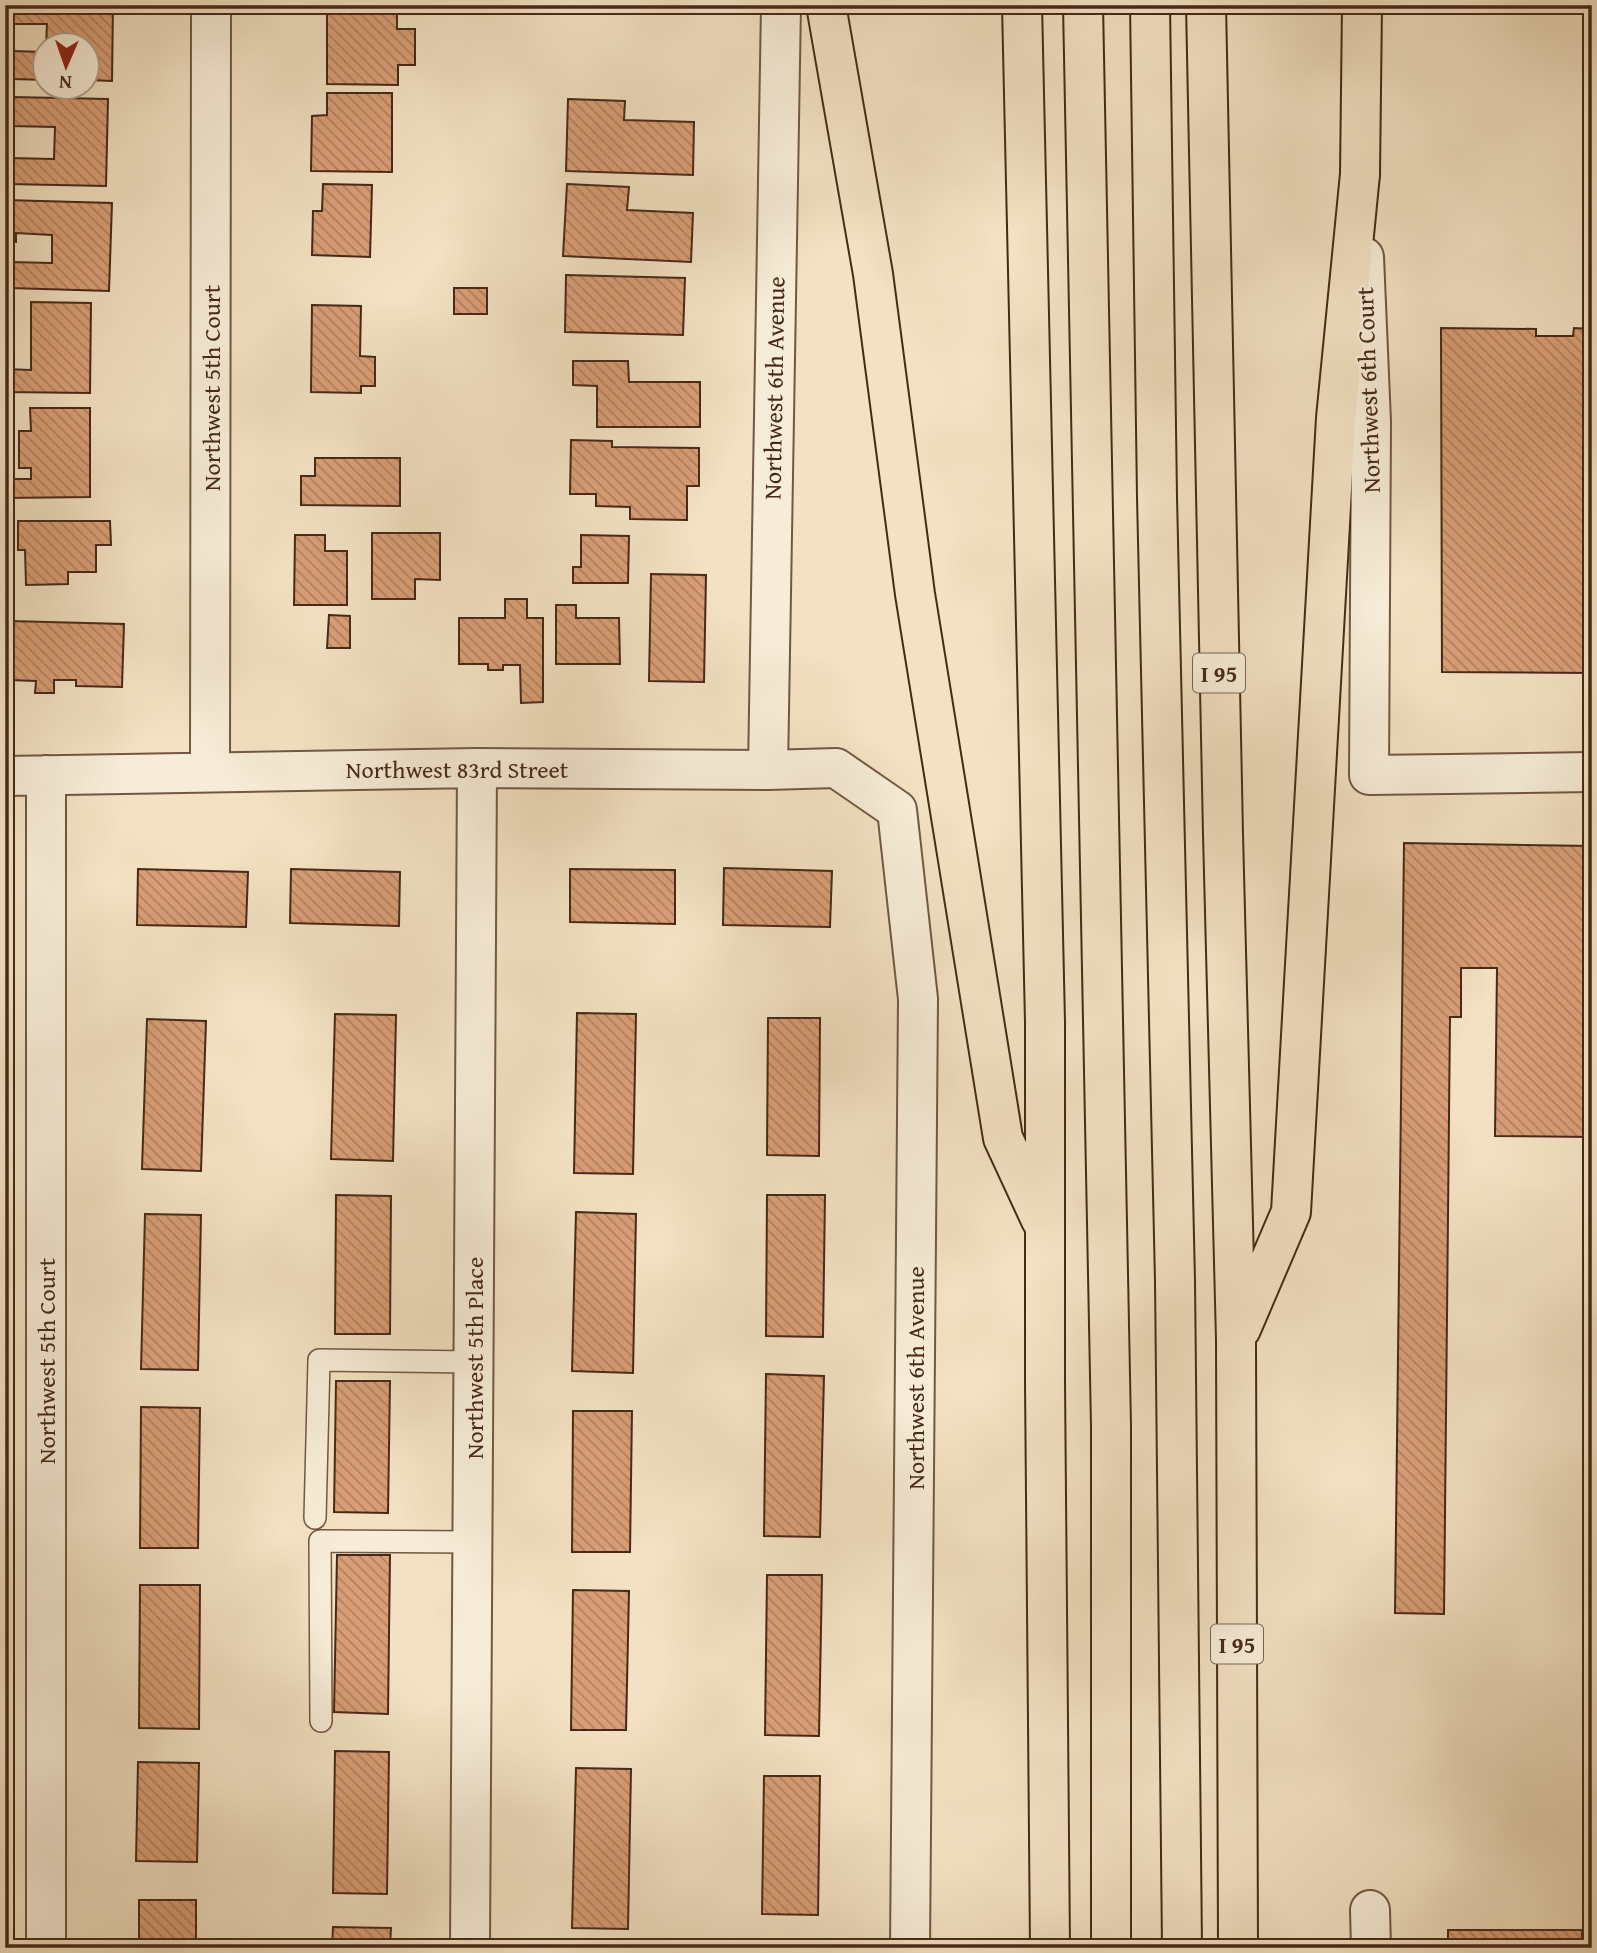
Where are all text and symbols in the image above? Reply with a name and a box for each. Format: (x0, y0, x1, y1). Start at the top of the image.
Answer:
north arrow (32, 32, 102, 102)
text: N (58, 69, 72, 97)
street label: Northwest 6th Avenue (755, 276, 793, 500)
street label: Northwest 5th Court (194, 284, 229, 491)
street label: Northwest 6th Court (1347, 286, 1389, 494)
road number: I 95 (1193, 653, 1245, 692)
street label: Northwest 83rd Street (346, 752, 569, 787)
street label: Northwest 5th Court (29, 1257, 64, 1464)
street label: Northwest 5th Place (457, 1257, 492, 1459)
street label: Northwest 6th Avenue (898, 1266, 933, 1490)
road number: I 95 (1211, 1624, 1263, 1664)

